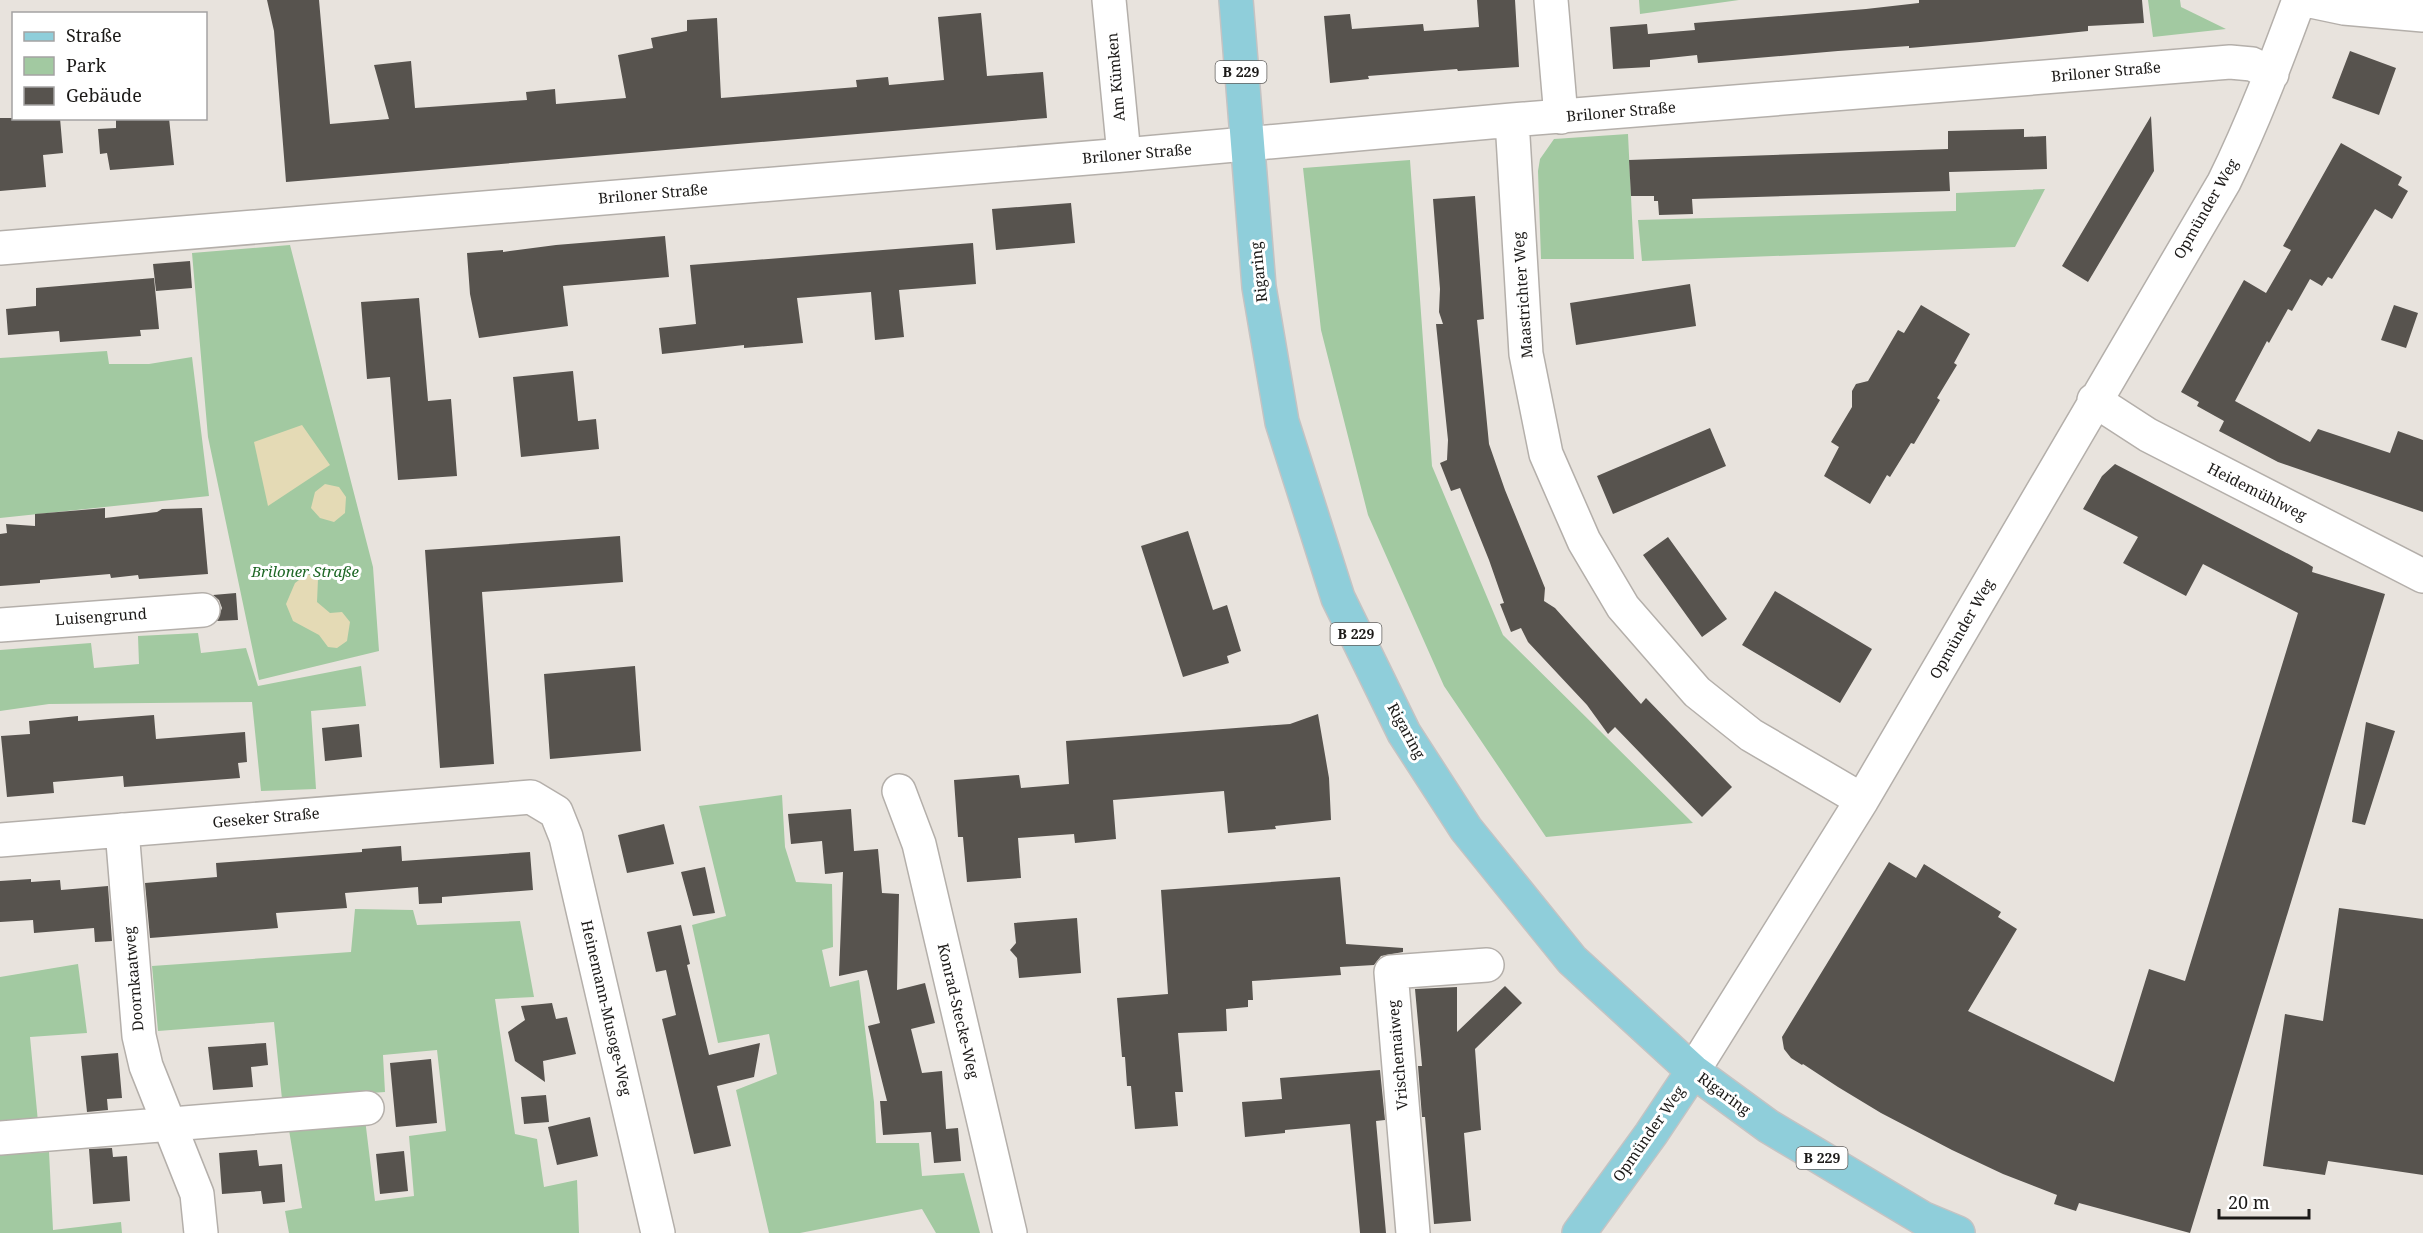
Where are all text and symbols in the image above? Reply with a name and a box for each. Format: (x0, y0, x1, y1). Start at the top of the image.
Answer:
legend (12, 12, 207, 120)
text: Straße (66, 23, 122, 47)
street label: Am Kümken (1101, 32, 1129, 122)
text: Park (66, 53, 106, 77)
street label: Briloner Straße (2050, 56, 2162, 86)
road number: B 229 (1216, 61, 1266, 83)
text: Gebäude (66, 83, 142, 107)
street label: Briloner Straße (1565, 96, 1677, 126)
street label: Briloner Straße (1081, 138, 1193, 168)
street label: Opmünder Weg (2168, 155, 2242, 262)
street label: Briloner Straße (597, 178, 709, 208)
street label: Maastrichter Weg (1508, 231, 1536, 359)
street label: Rigaring (1245, 241, 1271, 303)
street label: Heidemühlweg (2204, 457, 2310, 525)
park label: Briloner Straße (250, 561, 359, 581)
street label: Opmünder Weg (1924, 575, 1998, 682)
street label: Luisengrund (55, 603, 147, 629)
road number: B 229 (1330, 623, 1382, 645)
street label: Rigaring (1383, 699, 1430, 762)
street label: Geseker Straße (212, 802, 320, 832)
street label: Heinemann-Musoge-Weg (577, 918, 637, 1098)
street label: Doornkaatweg (118, 926, 148, 1032)
street label: Konrad-Stecke-Weg (934, 941, 984, 1080)
street label: Vrischemaiweg (1382, 999, 1412, 1111)
street label: Rigaring (1694, 1067, 1755, 1119)
street label: Opmünder Weg (1608, 1081, 1689, 1185)
road number: B 229 (1796, 1147, 1848, 1169)
scale bar (2219, 1182, 2309, 1220)
text: 20 m (2228, 1190, 2270, 1214)

